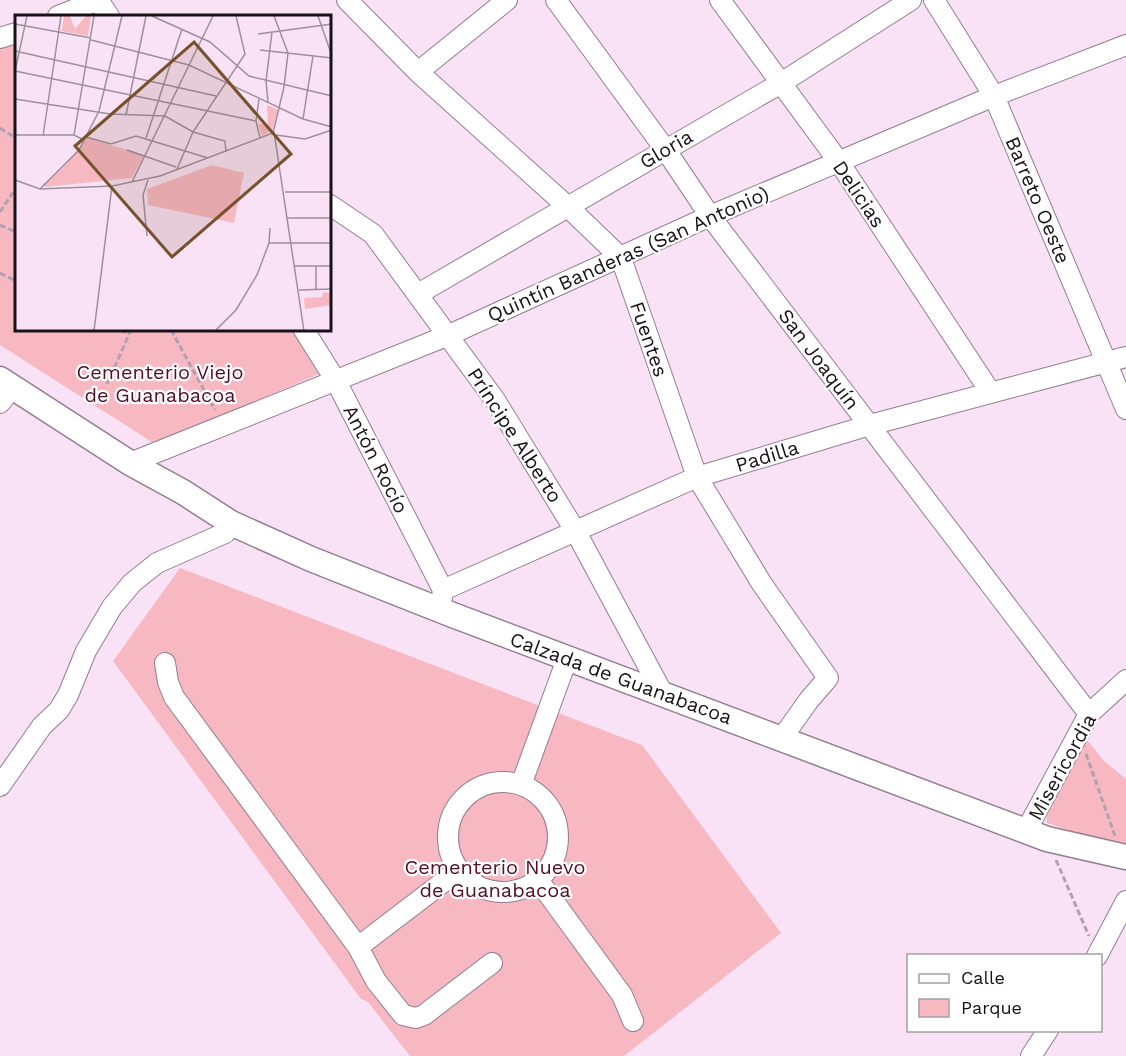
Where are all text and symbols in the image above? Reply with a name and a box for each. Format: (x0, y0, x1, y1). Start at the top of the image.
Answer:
inset map (15, 15, 332, 332)
street label: Gloria (635, 124, 697, 174)
street label: Barreto Oeste (1000, 133, 1076, 267)
street label: Delicias (828, 156, 890, 232)
street label: Quintín Banderas (San Antonio) (484, 181, 772, 327)
street label: Fuentes (625, 298, 673, 380)
street label: San Joaquín (773, 304, 865, 414)
park label: Cementerio Viejo de Guanabacoa (77, 360, 243, 407)
street label: Príncipe Alberto (462, 363, 568, 507)
street label: Antón Rocío (338, 401, 414, 517)
street label: Padilla (732, 435, 802, 477)
street label: Calzada de Guanabacoa (507, 627, 735, 729)
street label: Misericordia (1023, 709, 1101, 825)
park label: Cementerio Nuevo de Guanabacoa (405, 855, 585, 902)
legend (907, 954, 1102, 1032)
text: Calle (961, 967, 1005, 988)
text: Parque (961, 997, 1022, 1018)

